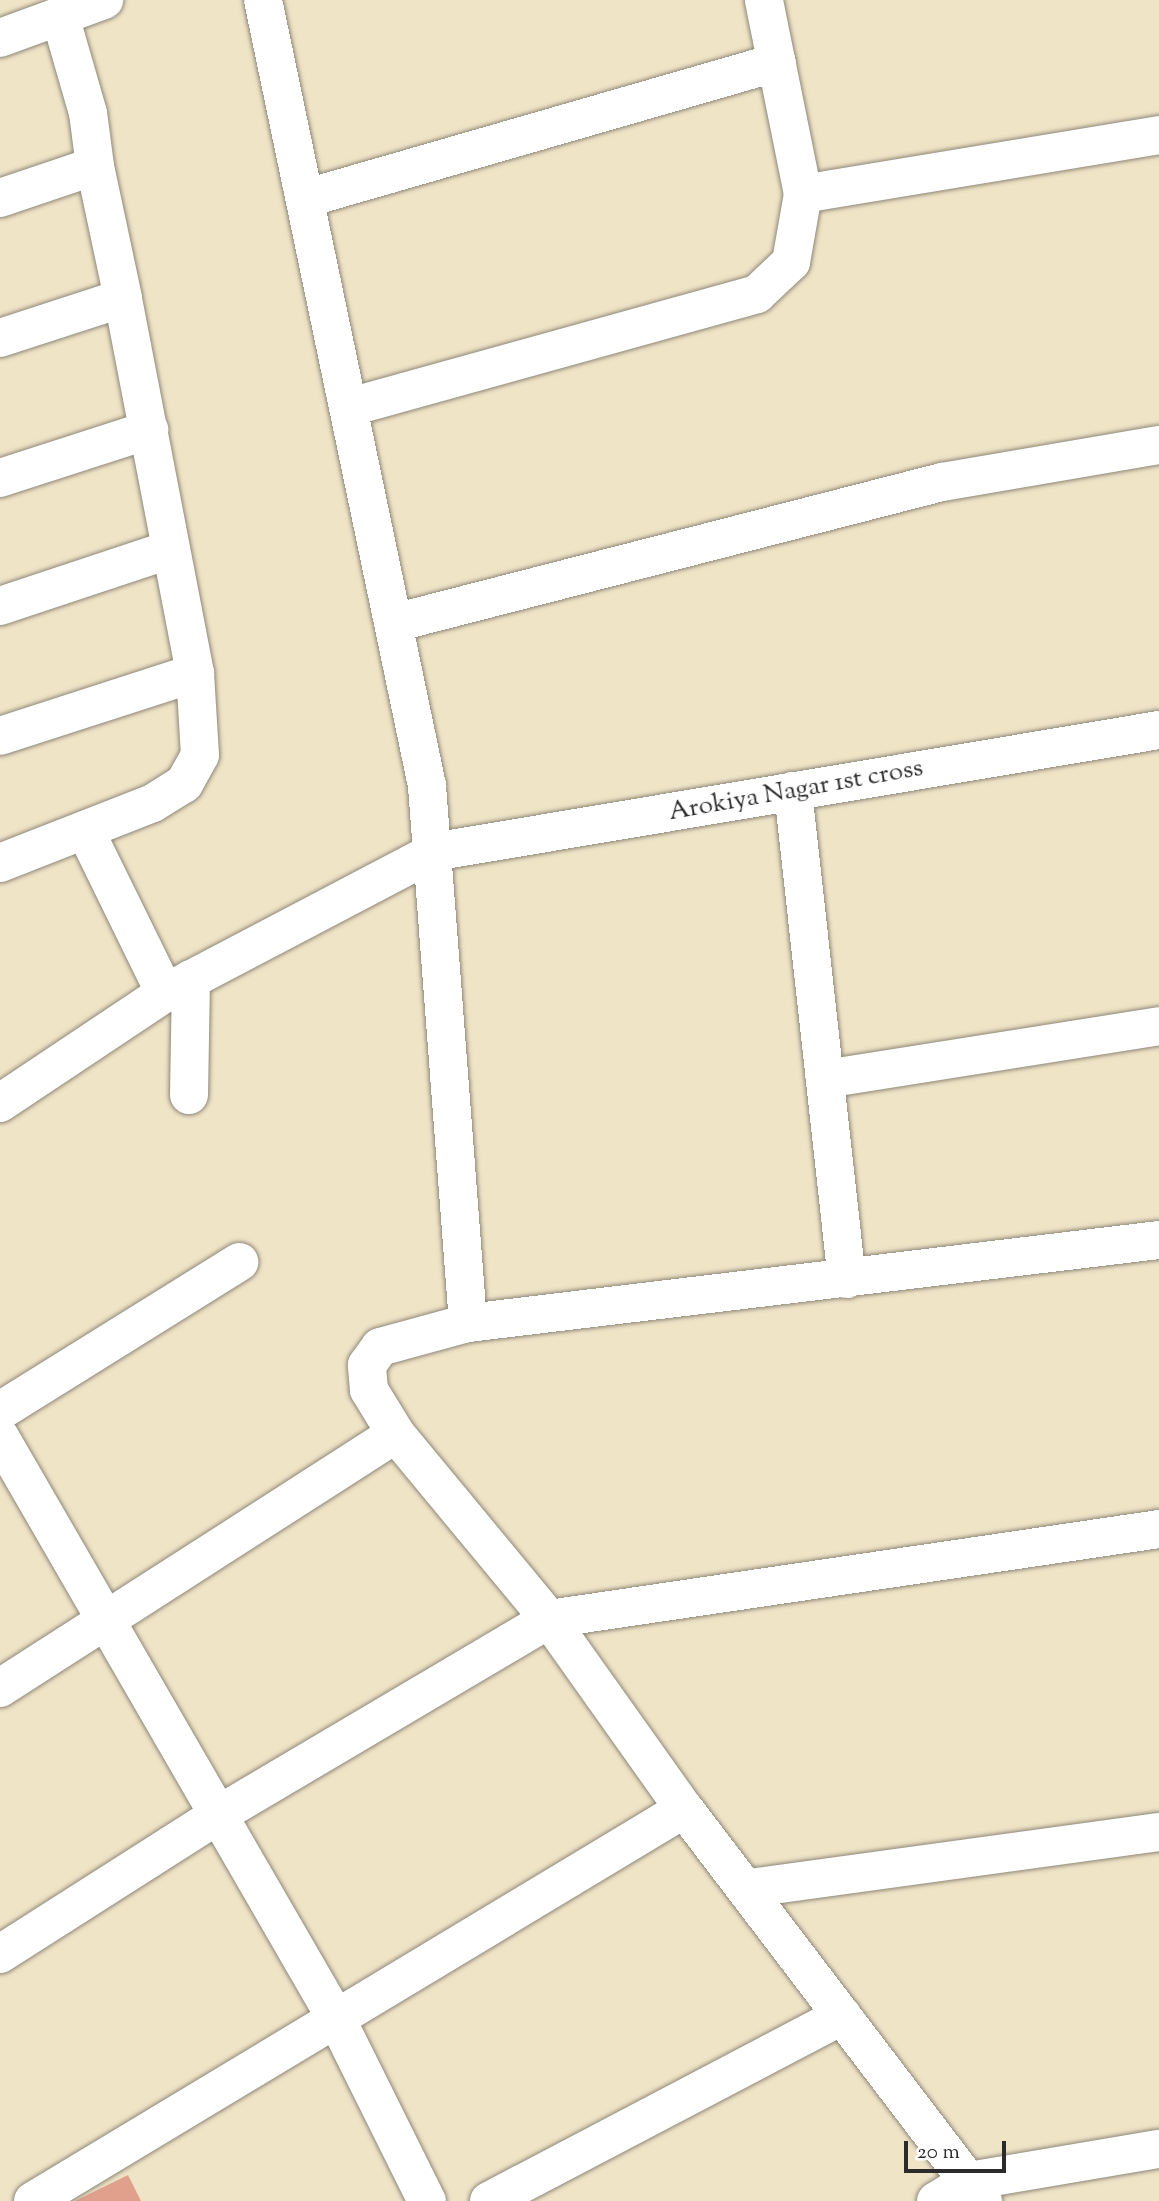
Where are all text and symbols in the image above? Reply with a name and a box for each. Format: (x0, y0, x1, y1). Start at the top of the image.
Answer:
street label: Arokiya Nagar 1st cross (666, 753, 926, 829)
scale bar (907, 2128, 1009, 2172)
text: 20 m (917, 2138, 960, 2168)

